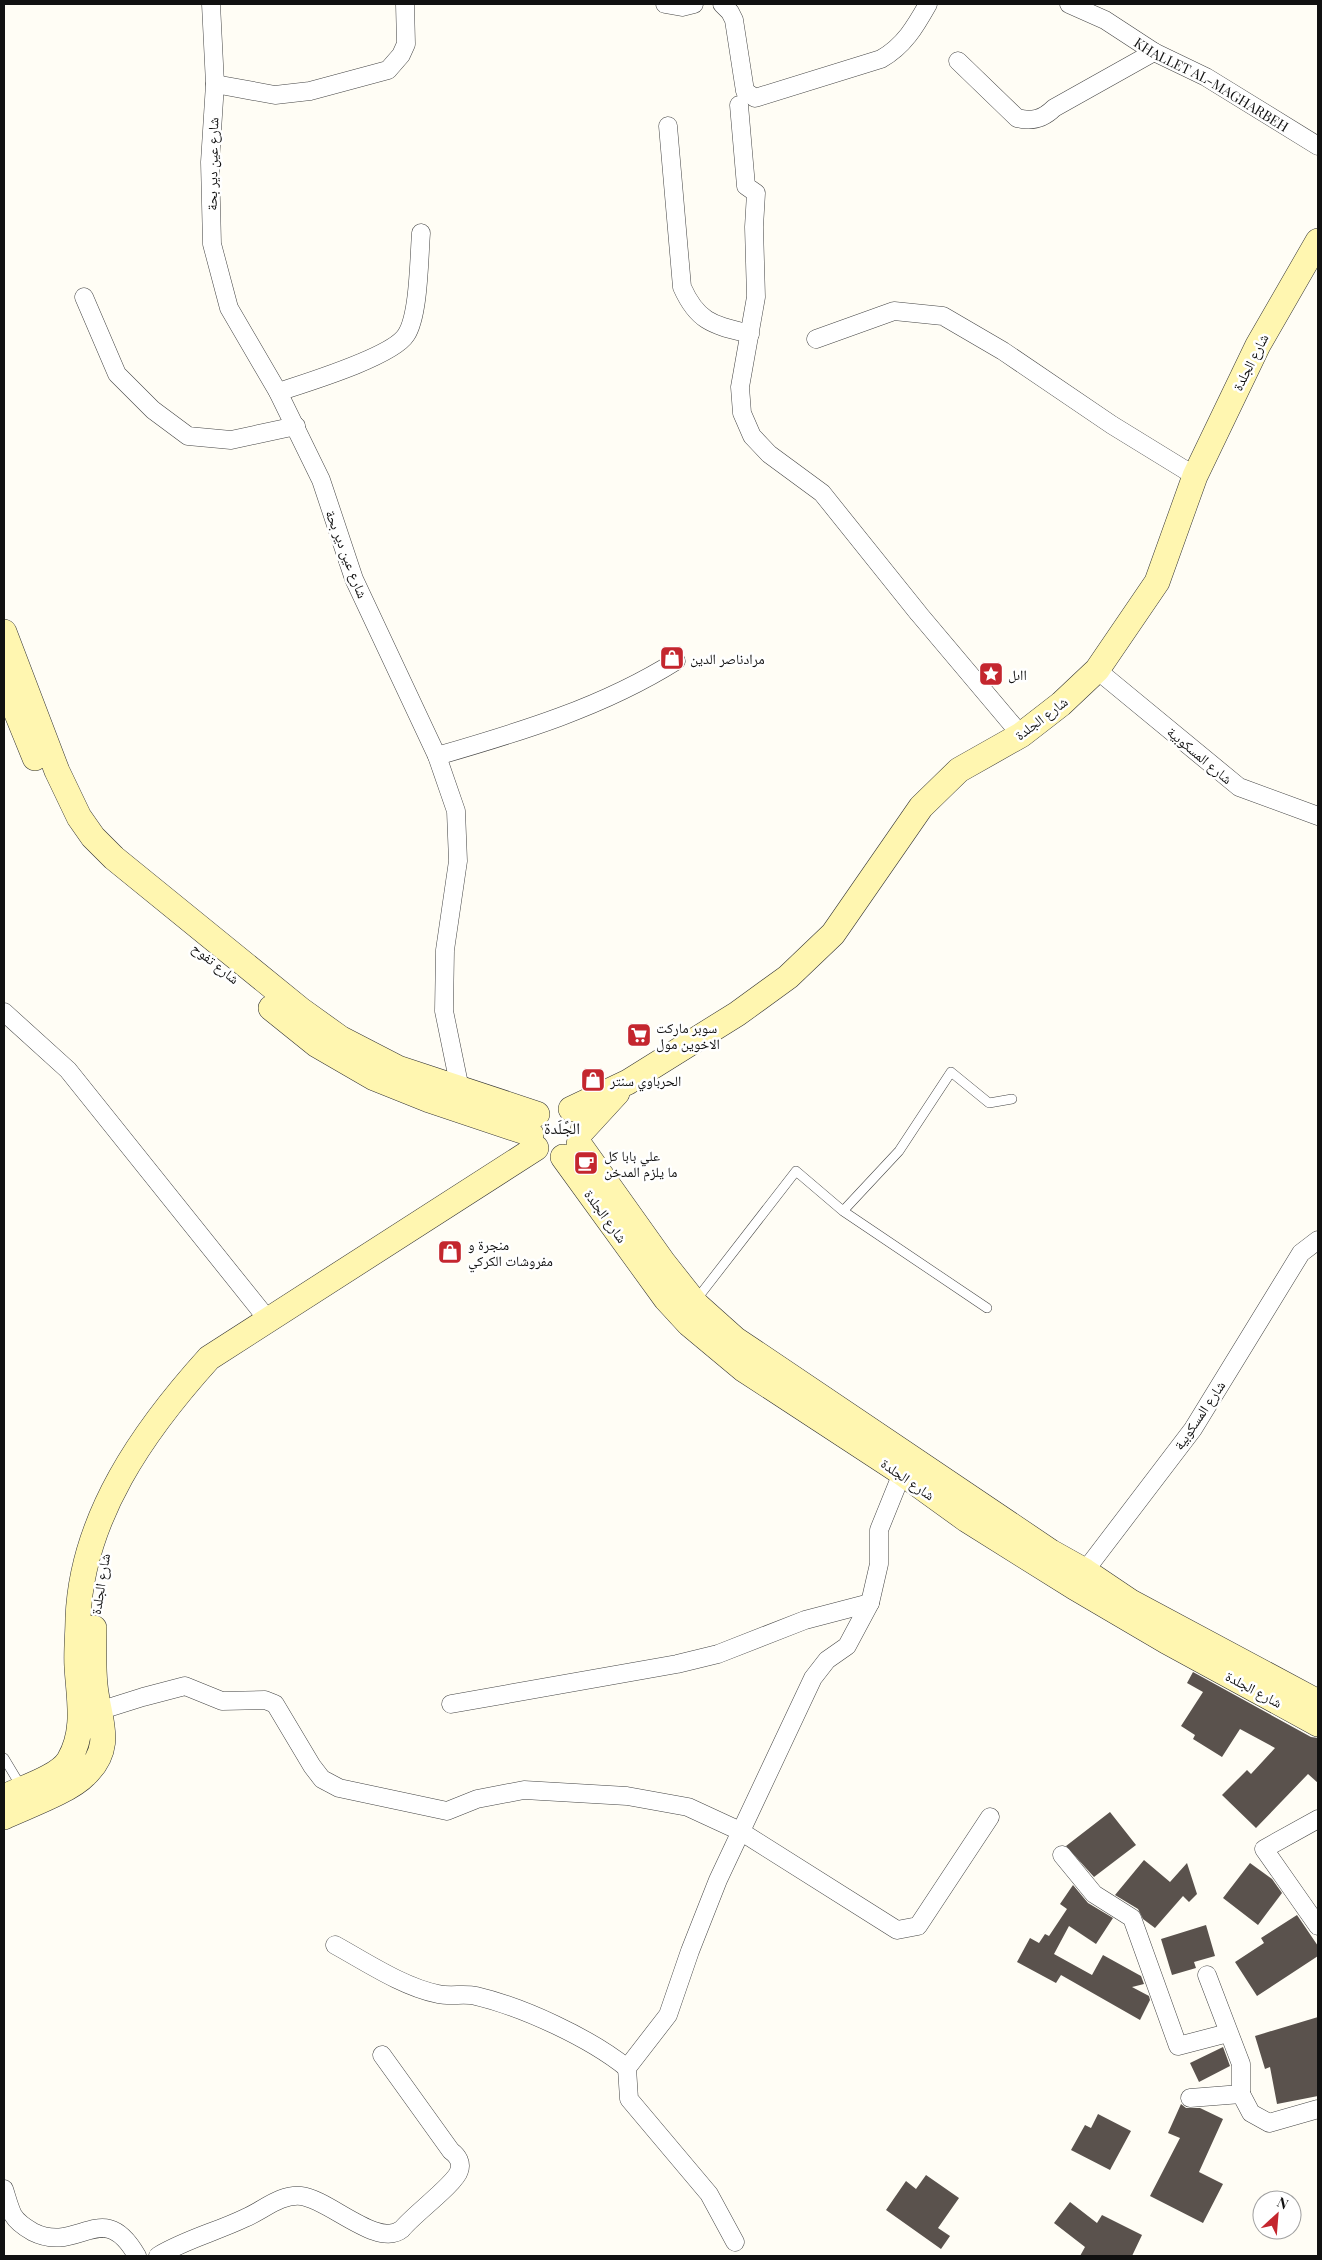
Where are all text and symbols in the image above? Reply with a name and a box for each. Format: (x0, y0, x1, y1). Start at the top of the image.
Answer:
street label: KHALLET AL-MAGHARBEH (1131, 32, 1293, 136)
street label: شارع عين دير بحة (202, 117, 223, 211)
street label: شارع الجلدة (1228, 330, 1273, 394)
street label: شارع عين دير بحة (321, 507, 373, 601)
shop icon: مرادناصر الدين (659, 645, 685, 671)
place label: مرادناصر الدين (690, 649, 765, 668)
place icon: ااىل (978, 661, 1004, 687)
place label: ااىل (1008, 665, 1027, 684)
street label: شارع الجلدة (1011, 692, 1072, 745)
street label: شارع المسكوبية (1163, 722, 1237, 789)
street label: شارع تفوح (188, 938, 244, 989)
place label: سوبر ماركت الاخوين مول (656, 1018, 720, 1053)
supermarket icon: سوبر ماركت الاخوين مول (626, 1022, 652, 1048)
shop icon: الحرباوي سنتر (580, 1067, 606, 1093)
place label: الحرباوي سنتر (609, 1071, 681, 1092)
district label: الجًلَدة (544, 1117, 580, 1138)
place label: علي بابا كل ما يلزم المدخن (604, 1146, 677, 1182)
cafe icon: علي بابا كل ما يلزم المدخن (573, 1150, 599, 1176)
street label: شارع الجلدة (579, 1186, 632, 1247)
place label: منجرة و مفروشات الكركي (468, 1235, 553, 1272)
shop icon: منجرة و مفروشات الكركي (437, 1239, 463, 1265)
street label: شارع المسكوبية (1169, 1377, 1230, 1454)
street label: شارع الجلدة (877, 1454, 939, 1505)
street label: شارع الجلدة (86, 1552, 115, 1616)
street label: شارع الجلدة (1222, 1666, 1286, 1713)
north arrow (1252, 2190, 1302, 2240)
text: N (1274, 2192, 1292, 2214)

